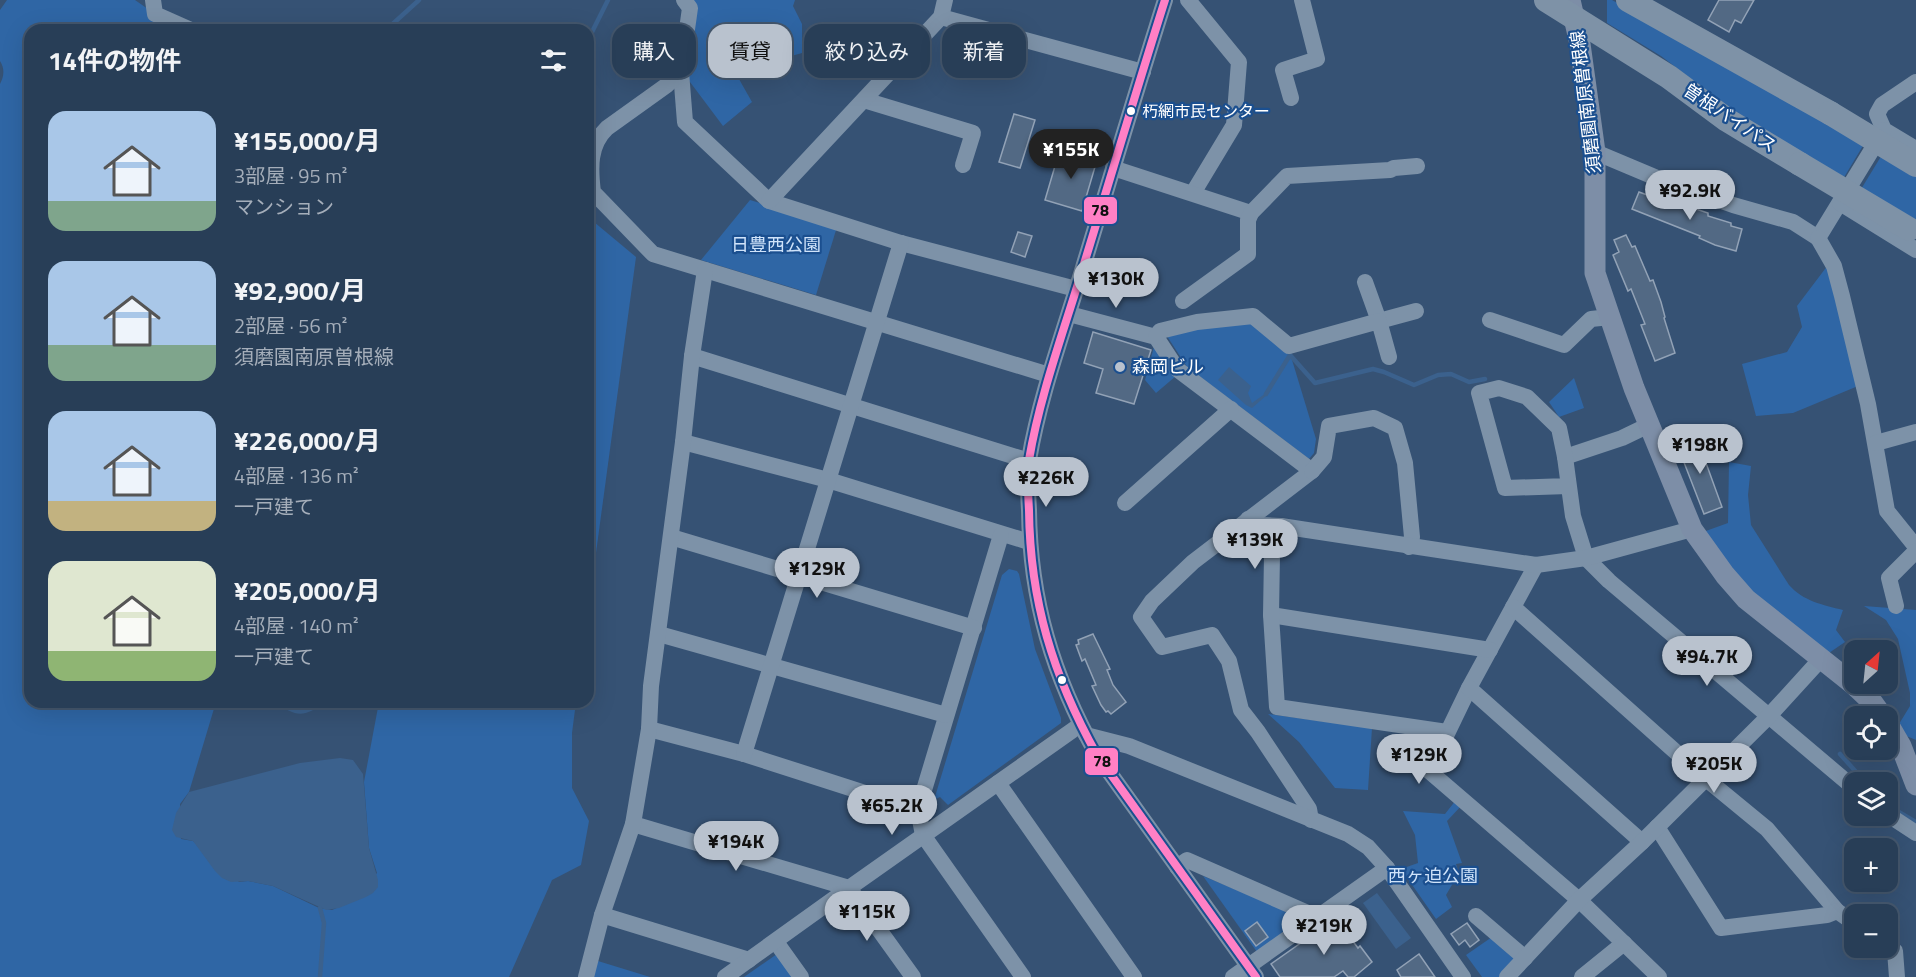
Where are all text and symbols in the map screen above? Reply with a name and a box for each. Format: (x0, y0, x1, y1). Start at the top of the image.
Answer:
chip: 購入 (612, 24, 696, 78)
chip: 賃貸 (708, 24, 792, 78)
chip: 絞り込み (804, 24, 930, 78)
chip: 新着 (942, 24, 1026, 78)
street label: 須磨園南原曽根線 (1563, 29, 1608, 175)
text: 14件の物件 (48, 41, 181, 80)
icon: filters (537, 44, 570, 77)
street label: 曽根バイパス (1678, 76, 1782, 159)
place label: 朽網市民センター (1142, 99, 1270, 123)
marker: 朽網市民センター (1125, 105, 1137, 117)
text: ¥155,000/月 (234, 121, 381, 160)
pin: ¥155K (1029, 129, 1113, 180)
text: ¥155K (1043, 133, 1099, 164)
icon: home (96, 135, 168, 207)
text: 3部屋 · 95 m² (234, 160, 347, 191)
pin: ¥92.9K (1641, 170, 1739, 221)
text: ¥92.9K (1659, 174, 1721, 205)
text: マンション (234, 191, 334, 222)
line badge: 78 (1083, 196, 1118, 225)
text: 78 (1091, 198, 1109, 222)
park label: 日豊西公園 (731, 231, 821, 258)
pin: ¥130K (1074, 258, 1158, 309)
text: ¥130K (1088, 262, 1144, 293)
text: ¥92,900/月 (234, 271, 366, 310)
icon: home (96, 285, 168, 357)
text: 2部屋 · 56 m² (234, 310, 347, 341)
text: 須磨園南原曽根線 (234, 341, 394, 372)
place label: 森岡ビル (1132, 353, 1204, 380)
marker: 森岡ビル (1113, 360, 1127, 374)
text: ¥226,000/月 (234, 421, 381, 460)
pin: ¥198K (1658, 424, 1742, 475)
text: ¥198K (1672, 428, 1728, 459)
icon: home (96, 435, 168, 507)
pin: ¥226K (1004, 457, 1088, 508)
text: 4部屋 · 136 m² (234, 460, 359, 491)
text: ¥226K (1018, 461, 1074, 492)
text: 一戸建て (234, 491, 314, 522)
pin: ¥139K (1213, 519, 1297, 570)
text: ¥139K (1227, 523, 1283, 554)
pin: ¥129K (775, 548, 859, 599)
text: ¥129K (789, 552, 845, 583)
text: ¥205,000/月 (234, 571, 381, 610)
icon: home (96, 585, 168, 657)
text: 4部屋 · 140 m² (234, 610, 359, 641)
pin: ¥94.7K (1658, 636, 1756, 687)
text: ¥94.7K (1676, 640, 1738, 671)
north arrow (1844, 640, 1898, 694)
map controls (1844, 640, 1898, 958)
text: 一戸建て (234, 641, 314, 672)
unlabelled marker (1056, 674, 1068, 686)
button: locate (1844, 706, 1898, 760)
pin: ¥129K (1377, 734, 1461, 785)
text: ¥129K (1391, 738, 1447, 769)
pin: ¥205K (1672, 743, 1756, 794)
line badge: 78 (1084, 747, 1119, 776)
text: ¥205K (1686, 747, 1742, 778)
text: 78 (1093, 749, 1111, 773)
button: layers (1844, 772, 1898, 826)
pin: ¥65.2K (843, 785, 941, 836)
text: ¥65.2K (861, 789, 923, 820)
pin: ¥194K (694, 821, 778, 872)
text: ¥194K (708, 825, 764, 856)
button: + (1844, 838, 1898, 892)
park label: 西ヶ迫公園 (1388, 862, 1478, 889)
pin: ¥115K (825, 891, 909, 942)
text: ¥115K (839, 895, 895, 926)
button: − (1844, 904, 1898, 958)
pin: ¥219K (1282, 905, 1366, 956)
text: ¥219K (1296, 909, 1352, 940)

